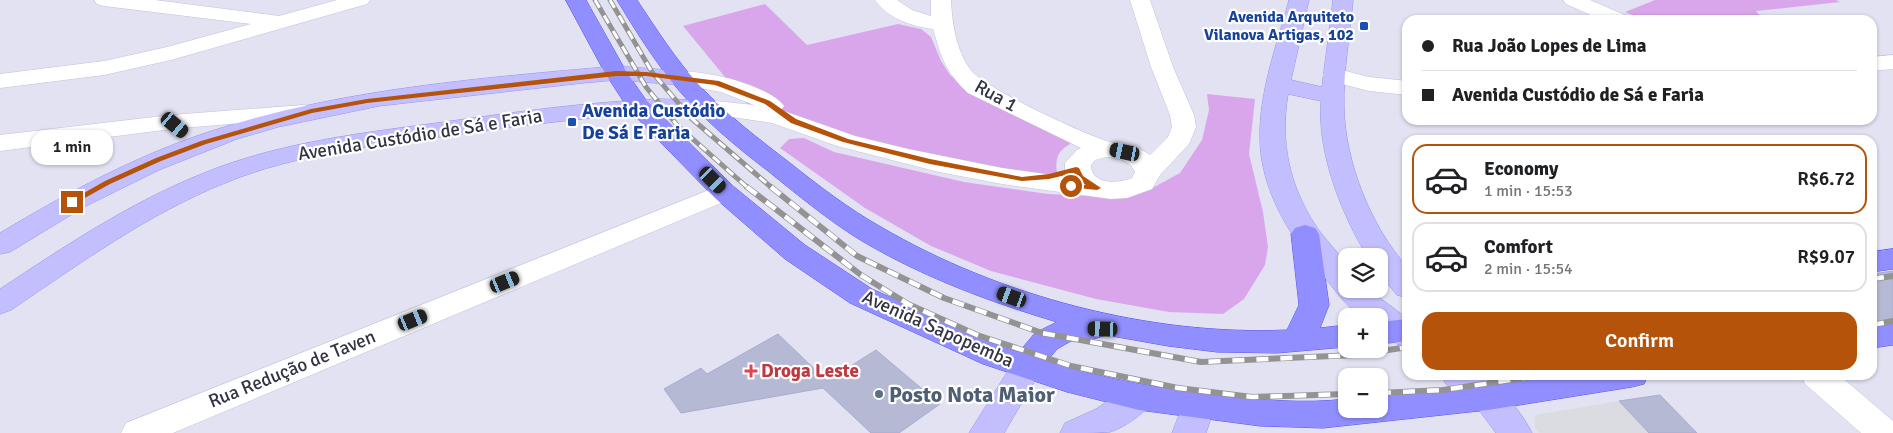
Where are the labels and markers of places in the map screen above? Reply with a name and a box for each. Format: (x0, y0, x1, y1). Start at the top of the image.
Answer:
place label: Avenida Arquiteto Vilanova Artigas, 102 (1204, 7, 1354, 45)
marker: Avenida Arquiteto Vilanova Artigas, 102 (1358, 20, 1370, 32)
place label: Avenida Custódio De Sá E Faria (582, 99, 725, 145)
marker: Avenida Custódio De Sá E Faria (566, 116, 578, 128)
place label: Droga Leste (761, 359, 859, 383)
marker: Droga Leste (745, 365, 757, 377)
place label: Posto Nota Maior (889, 381, 1055, 408)
marker: Posto Nota Maior (873, 388, 885, 400)

